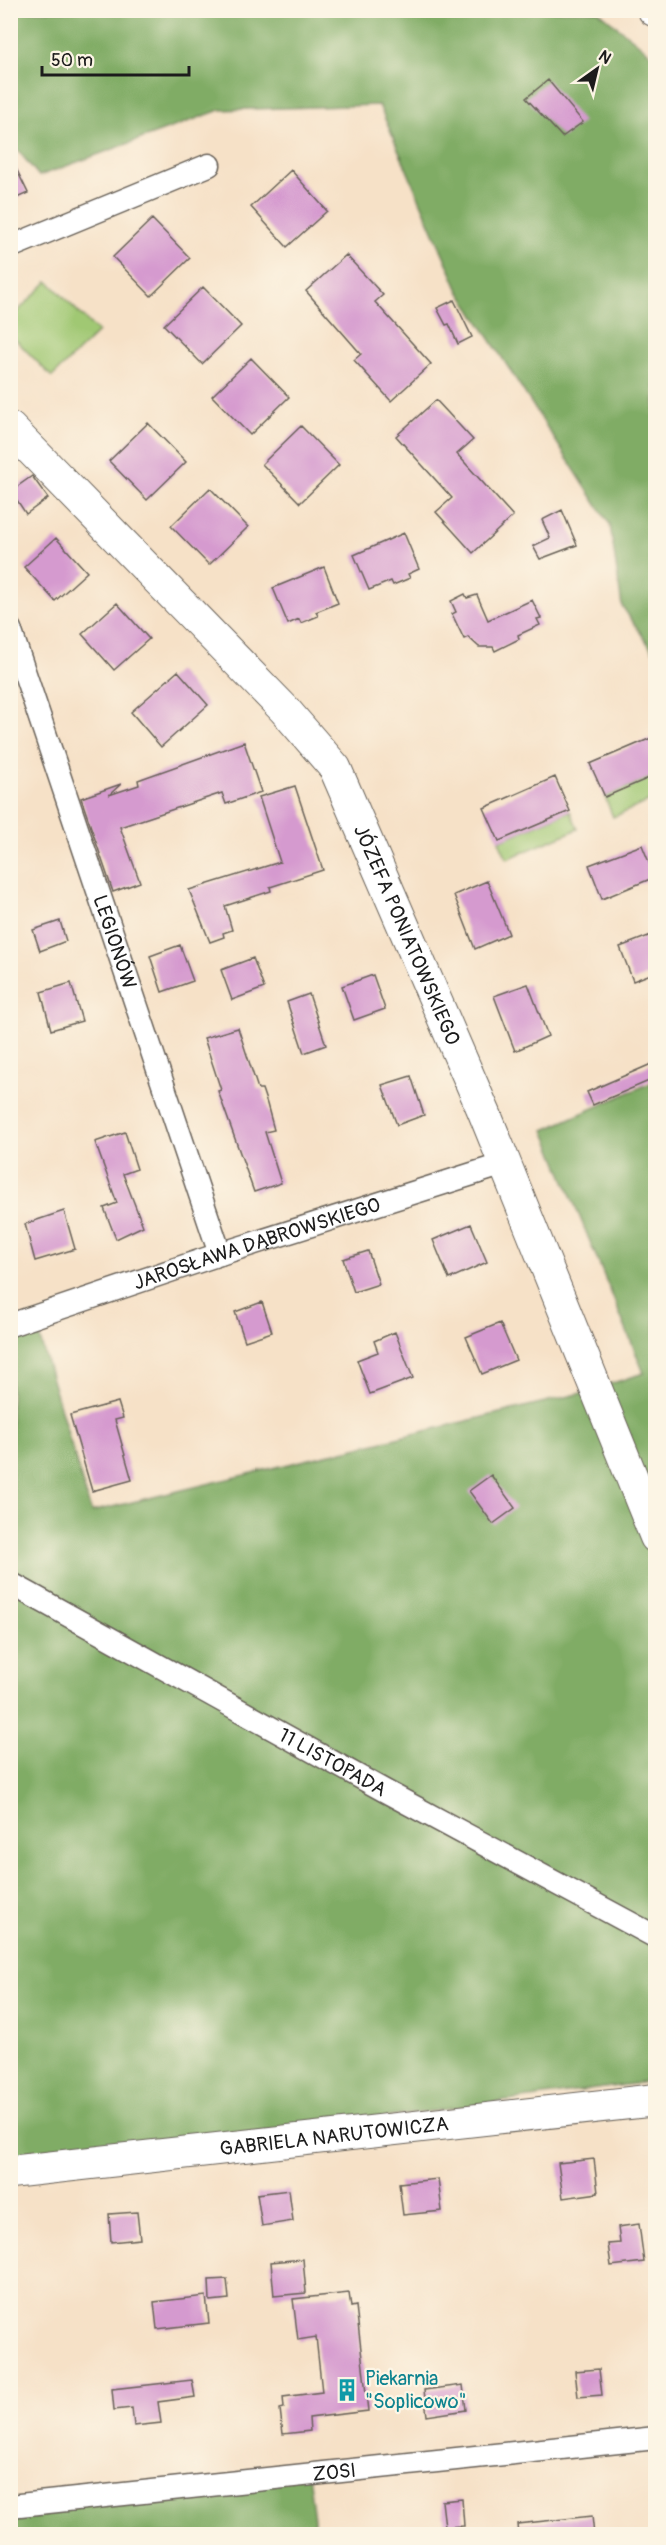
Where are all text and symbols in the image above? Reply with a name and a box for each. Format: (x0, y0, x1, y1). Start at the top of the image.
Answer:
scale bar (42, 39, 189, 77)
north arrow (567, 39, 627, 99)
text: N (595, 46, 615, 69)
text: 50 m (51, 49, 93, 72)
street label: JÓZEFA PONIATOWSKIEGO (348, 821, 466, 1049)
street label: LEGIONÓW (88, 892, 142, 992)
street label: JAROSŁAWA DĄBROWSKIEGO (130, 1192, 383, 1295)
street label: 11 LISTOPADA (274, 1722, 391, 1802)
street label: GABRIELA NARUTOWICZA (218, 2111, 450, 2161)
place label: Piekarnia "Soplicowo" (365, 2366, 467, 2414)
building icon: Piekarnia "Soplicowo" (334, 2377, 360, 2403)
street label: ZOSI (311, 2457, 357, 2487)

